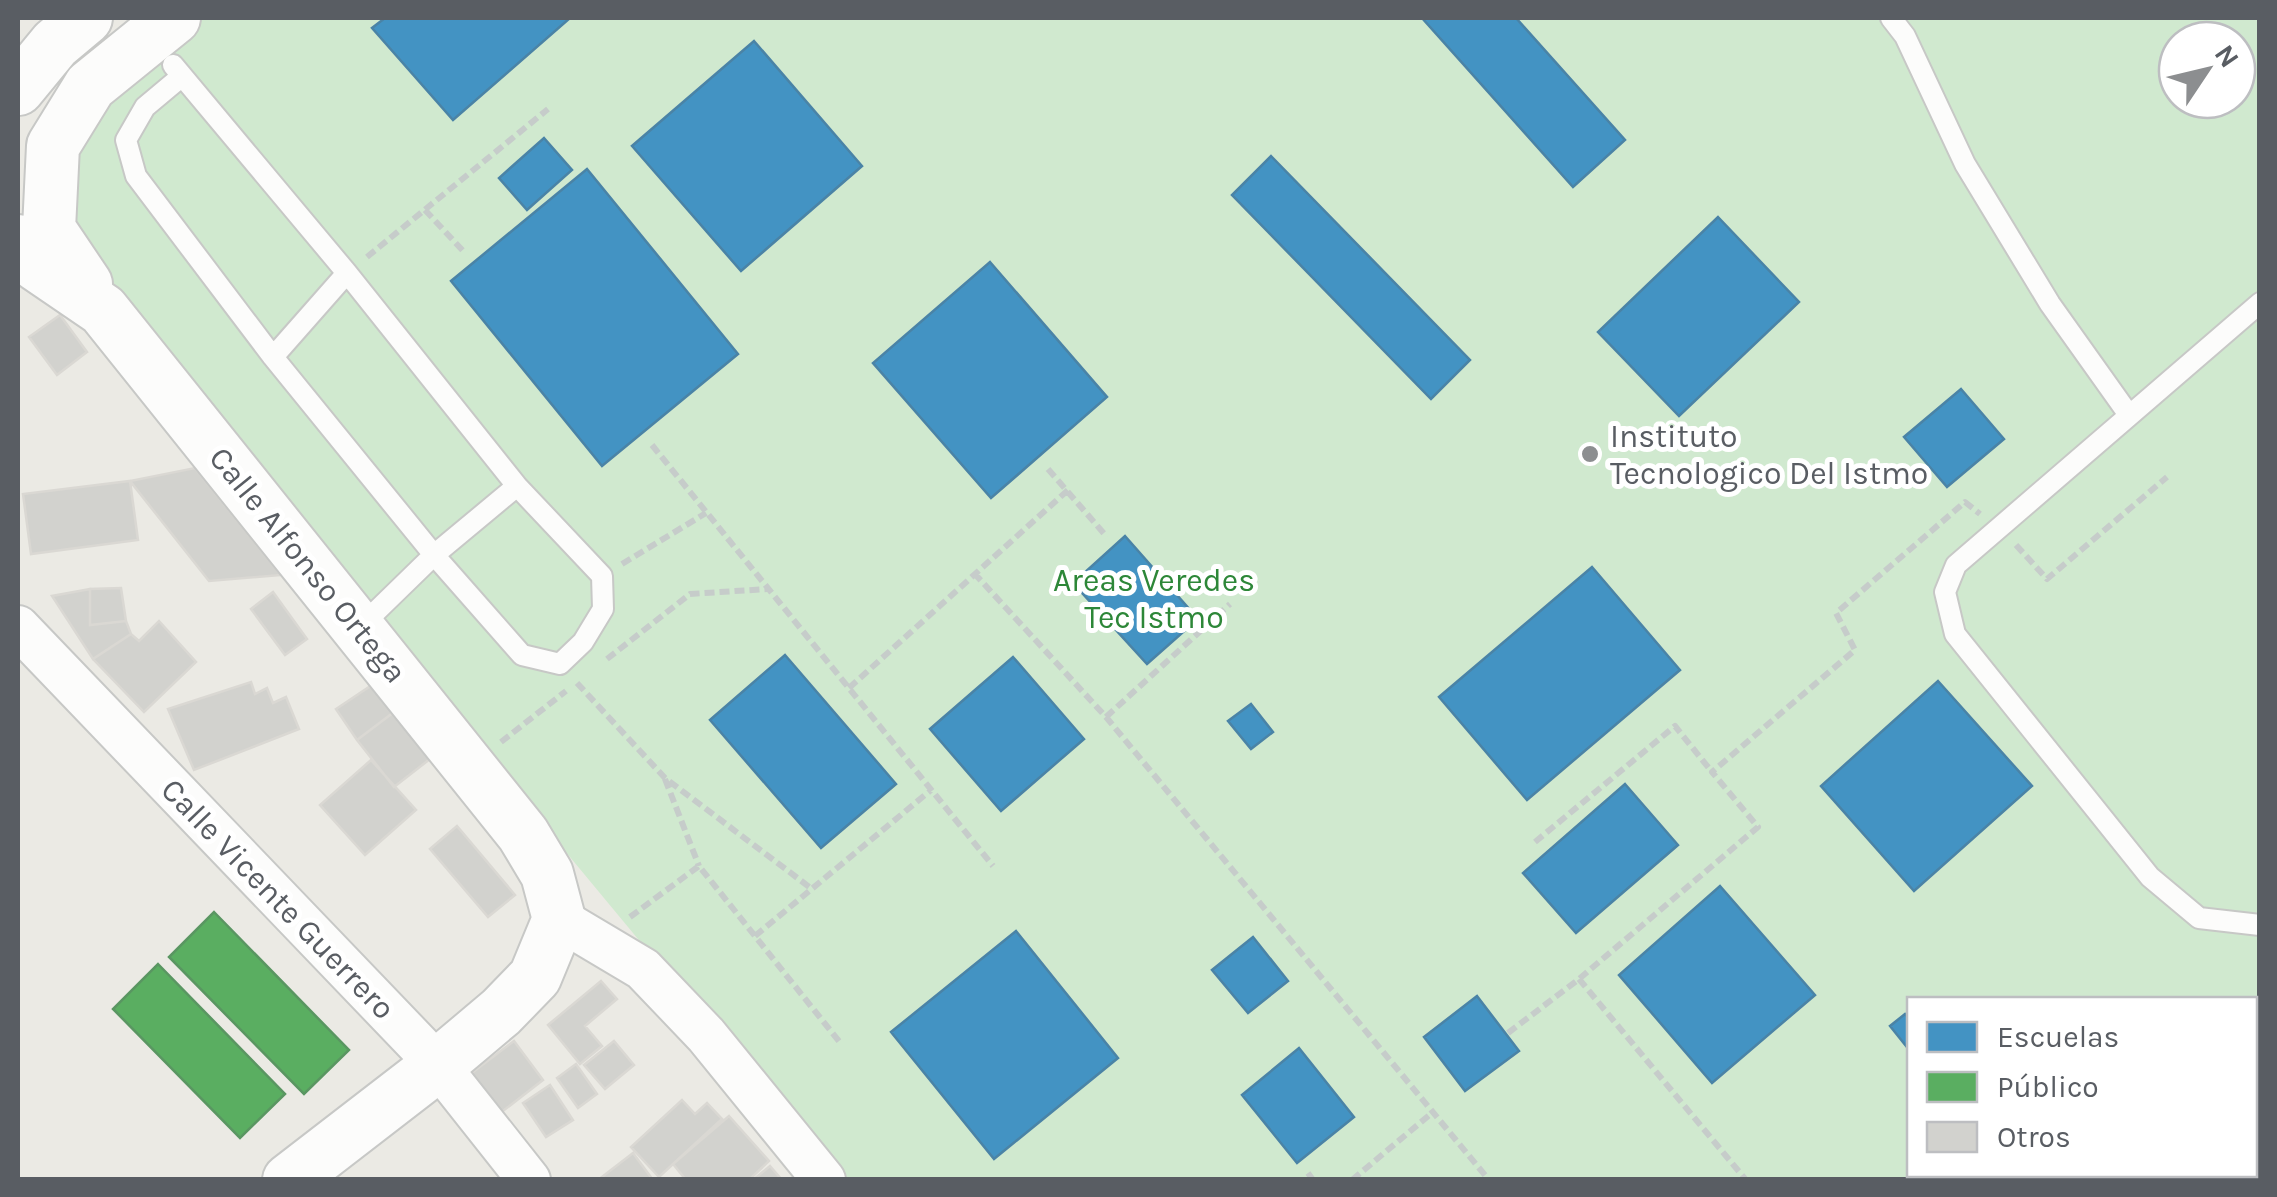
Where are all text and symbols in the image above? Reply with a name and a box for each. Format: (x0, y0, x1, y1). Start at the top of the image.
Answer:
north arrow (2157, 20, 2257, 120)
text: N (2208, 38, 2246, 74)
place label: Instituto Tecnologico Del Istmo (1610, 418, 1928, 492)
street label: Calle Alfonso Ortega (202, 440, 414, 690)
marker: Instituto Tecnologico Del Istmo (1579, 443, 1601, 465)
park label: Areas Veredes Tec Istmo (1053, 562, 1255, 636)
street label: Calle Vicente Guerrero (154, 771, 402, 1027)
legend (1907, 997, 2257, 1177)
text: Escuelas (1997, 1019, 2119, 1055)
text: Público (1997, 1069, 2099, 1105)
text: Otros (1997, 1119, 2071, 1155)

